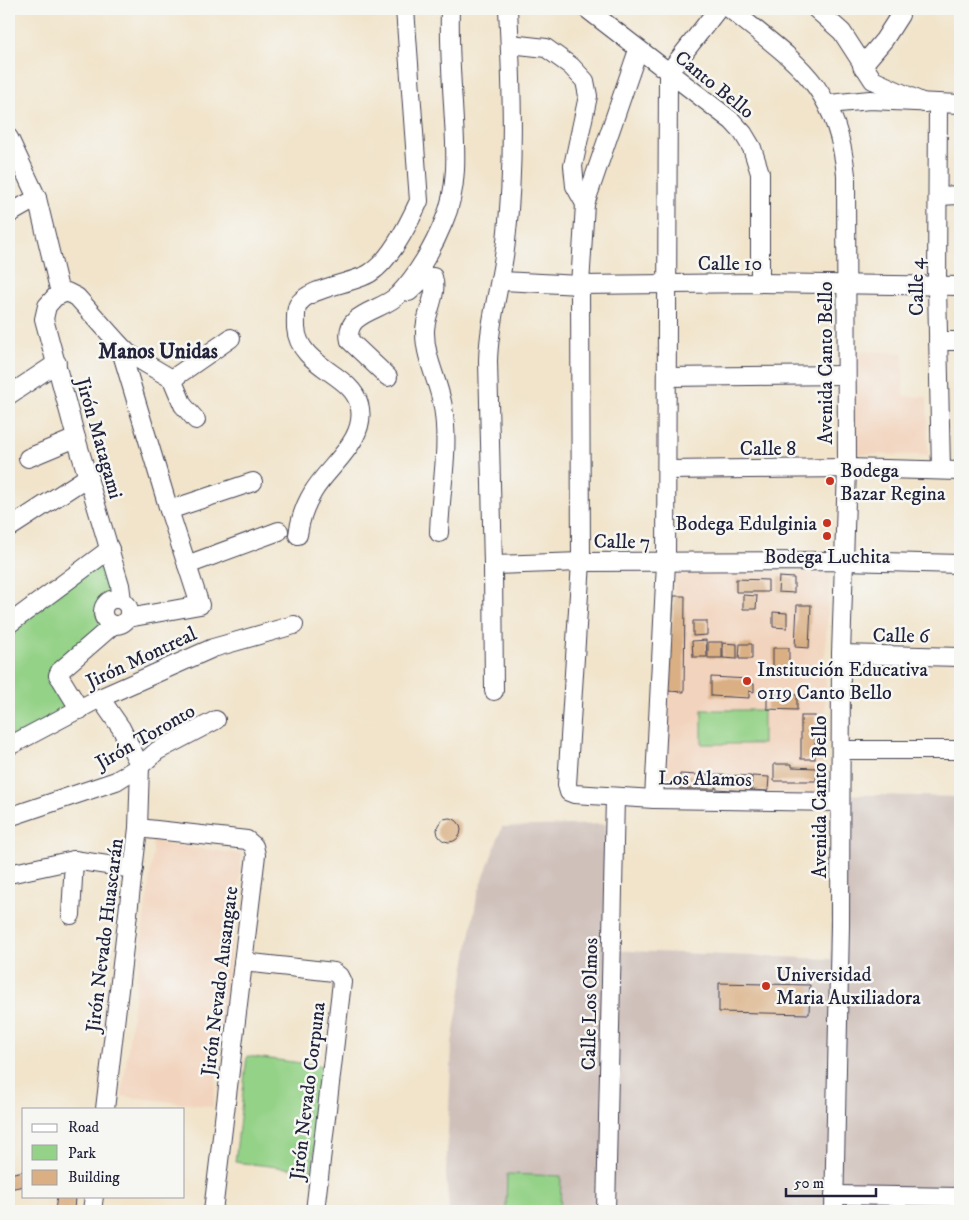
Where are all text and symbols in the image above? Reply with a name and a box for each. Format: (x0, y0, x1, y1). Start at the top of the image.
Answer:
street label: Canto Bello (669, 46, 759, 125)
street label: Calle 10 (698, 252, 762, 277)
street label: Calle 4 (905, 258, 930, 316)
street label: Avenida Canto Bello (814, 282, 839, 444)
district label: Manos Unidas (98, 339, 218, 365)
street label: Jirón Matagami (69, 373, 128, 502)
street label: Calle 8 (740, 437, 796, 462)
place label: Bodega Bazar Regina (840, 459, 946, 507)
marker: Bodega Bazar Regina (824, 475, 836, 487)
place label: Bodega Edulginia (675, 512, 817, 537)
marker: Bodega Edulginia (821, 517, 833, 529)
street label: Calle 7 (593, 530, 651, 555)
marker: Bodega Luchita (821, 530, 833, 542)
place label: Bodega Luchita (764, 545, 891, 570)
street label: Jirón Montreal (80, 622, 201, 696)
street label: Calle 6 (872, 624, 930, 650)
place label: Institución Educativa 0119 Canto Bello (757, 658, 928, 706)
marker: Institución Educativa 0119 Canto Bello (741, 675, 753, 687)
street label: Jirón Toronto (90, 699, 200, 777)
street label: Avenida Canto Bello (808, 716, 833, 878)
street label: Los Alamos (658, 766, 752, 793)
street label: Jirón Nevado Huascarán (81, 836, 130, 1035)
street label: Jirón Nevado Ausangate (196, 885, 245, 1080)
street label: Calle Los Olmos (577, 937, 604, 1071)
place label: Universidad Maria Auxiliadora (776, 963, 921, 1011)
marker: Universidad Maria Auxiliadora (760, 980, 772, 992)
street label: Jirón Nevado Corpuna (285, 1000, 332, 1184)
legend (22, 1108, 185, 1198)
text: Road (68, 1118, 100, 1137)
text: Park (68, 1144, 97, 1163)
scale bar (786, 1165, 876, 1197)
text: Building (68, 1168, 120, 1187)
text: 50 m (794, 1174, 824, 1193)

